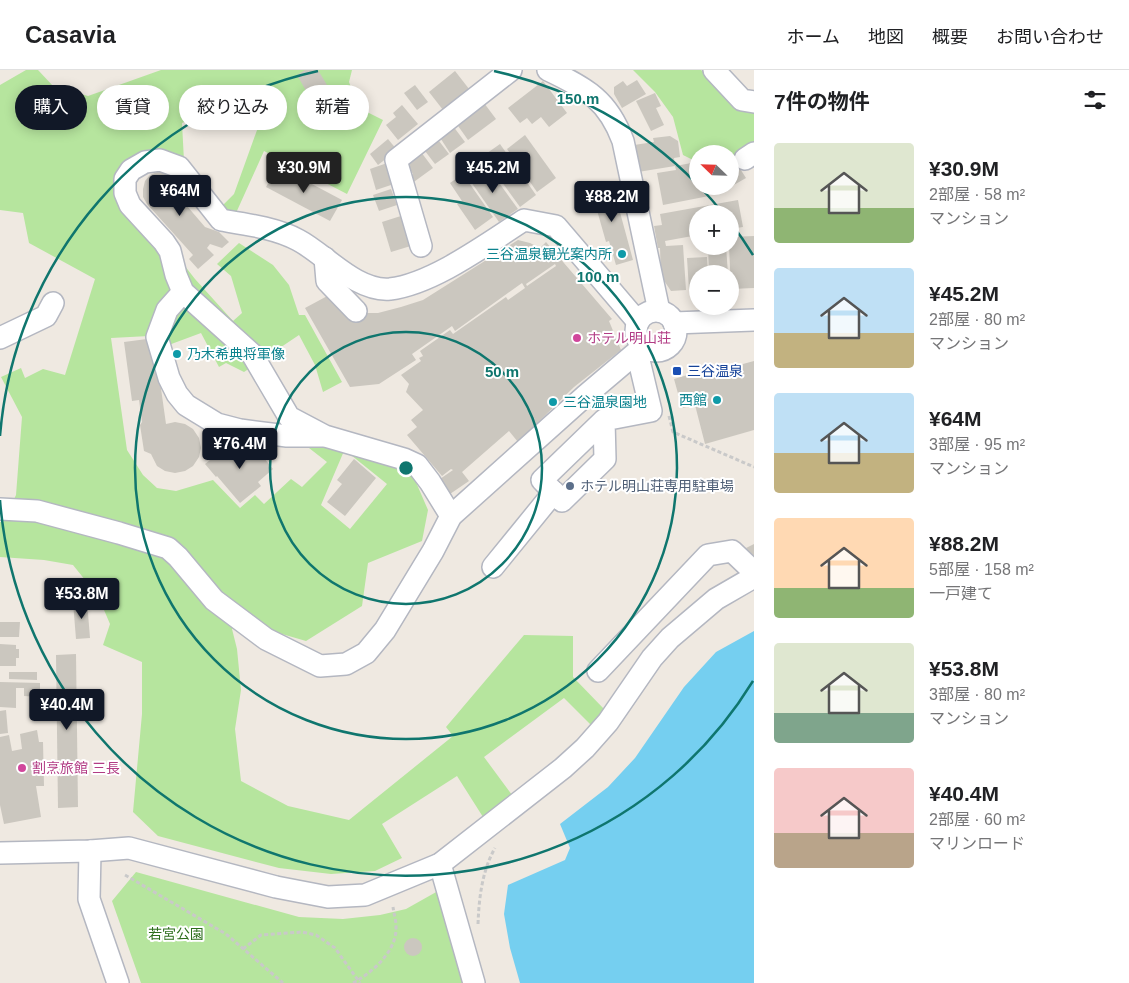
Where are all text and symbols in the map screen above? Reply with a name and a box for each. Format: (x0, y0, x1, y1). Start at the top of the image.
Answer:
text: Casavia (25, 21, 116, 48)
text: ホーム (787, 27, 840, 47)
text: 地図 (868, 27, 904, 47)
text: 概要 (932, 27, 968, 47)
text: お問い合わせ (996, 27, 1104, 47)
chip: 購入 (15, 85, 87, 130)
chip: 賃貸 (97, 85, 169, 130)
chip: 絞り込み (179, 85, 287, 130)
chip: 新着 (297, 85, 369, 130)
icon: filters (1081, 86, 1109, 114)
text: 150 m (557, 90, 599, 107)
text: 7件の物件 (774, 90, 870, 113)
north arrow (689, 145, 739, 195)
map controls (689, 145, 739, 315)
pin: ¥30.9M (263, 152, 345, 194)
pin: ¥45.2M (452, 152, 534, 194)
text: ¥30.9M (929, 157, 999, 180)
text: ¥30.9M (277, 159, 331, 176)
text: ¥45.2M (466, 159, 520, 176)
icon: home (814, 163, 874, 223)
pin: ¥64M (150, 174, 210, 217)
pin: ¥88.2M (571, 180, 653, 223)
text: ¥64M (160, 182, 200, 199)
text: 2部屋 · 58 m² (929, 186, 1025, 203)
text: ¥88.2M (585, 188, 639, 205)
button: + (689, 205, 739, 255)
text: マンション (929, 210, 1009, 227)
place label: 三谷温泉観光案内所 (486, 246, 612, 262)
marker: 三谷温泉観光案内所 (616, 248, 628, 260)
button: − (689, 265, 739, 315)
text: 100 m (577, 268, 619, 285)
text: ¥45.2M (929, 282, 999, 305)
icon: home (814, 288, 874, 348)
text: 2部屋 · 80 m² (929, 311, 1025, 328)
place label: ホテル明山荘 (587, 330, 671, 346)
marker: ホテル明山荘 (571, 332, 583, 344)
text: マンション (929, 335, 1009, 352)
place label: 乃木希典将軍像 (187, 346, 285, 362)
marker: 乃木希典将軍像 (171, 348, 183, 360)
text: 50 m (485, 363, 519, 380)
place label: 三谷温泉 (687, 363, 743, 379)
marker: 三谷温泉 (671, 365, 683, 377)
place label: 西館 (679, 392, 707, 408)
place label: 三谷温泉園地 (563, 394, 647, 410)
marker: 西館 (711, 394, 723, 406)
marker: 三谷温泉園地 (547, 396, 559, 408)
text: ¥64M (929, 407, 982, 430)
icon: home (814, 413, 874, 473)
pin: ¥76.4M (199, 428, 281, 470)
text: ¥76.4M (213, 435, 267, 452)
text: 3部屋 · 95 m² (929, 436, 1025, 453)
centre of rings (397, 459, 415, 477)
text: マンション (929, 460, 1009, 477)
place label: ホテル明山荘専用駐車場 (580, 478, 734, 494)
marker: ホテル明山荘専用駐車場 (564, 480, 576, 492)
text: ¥88.2M (929, 532, 999, 555)
icon: home (814, 538, 874, 598)
text: 5部屋 · 158 m² (929, 561, 1034, 578)
pin: ¥53.8M (41, 578, 123, 620)
text: ¥53.8M (55, 585, 109, 602)
text: 一戸建て (929, 585, 993, 602)
text: ¥53.8M (929, 657, 999, 680)
icon: home (814, 663, 874, 723)
text: 3部屋 · 80 m² (929, 686, 1025, 703)
pin: ¥40.4M (26, 688, 108, 731)
text: ¥40.4M (40, 696, 94, 713)
text: マンション (929, 710, 1009, 727)
place label: 割烹旅館 三長 (32, 760, 120, 776)
marker: 割烹旅館 三長 (16, 762, 28, 774)
text: ¥40.4M (929, 782, 999, 805)
icon: home (814, 788, 874, 848)
text: 2部屋 · 60 m² (929, 811, 1025, 828)
text: マリンロード (929, 835, 1025, 852)
park label: 若宮公園 (148, 926, 204, 942)

